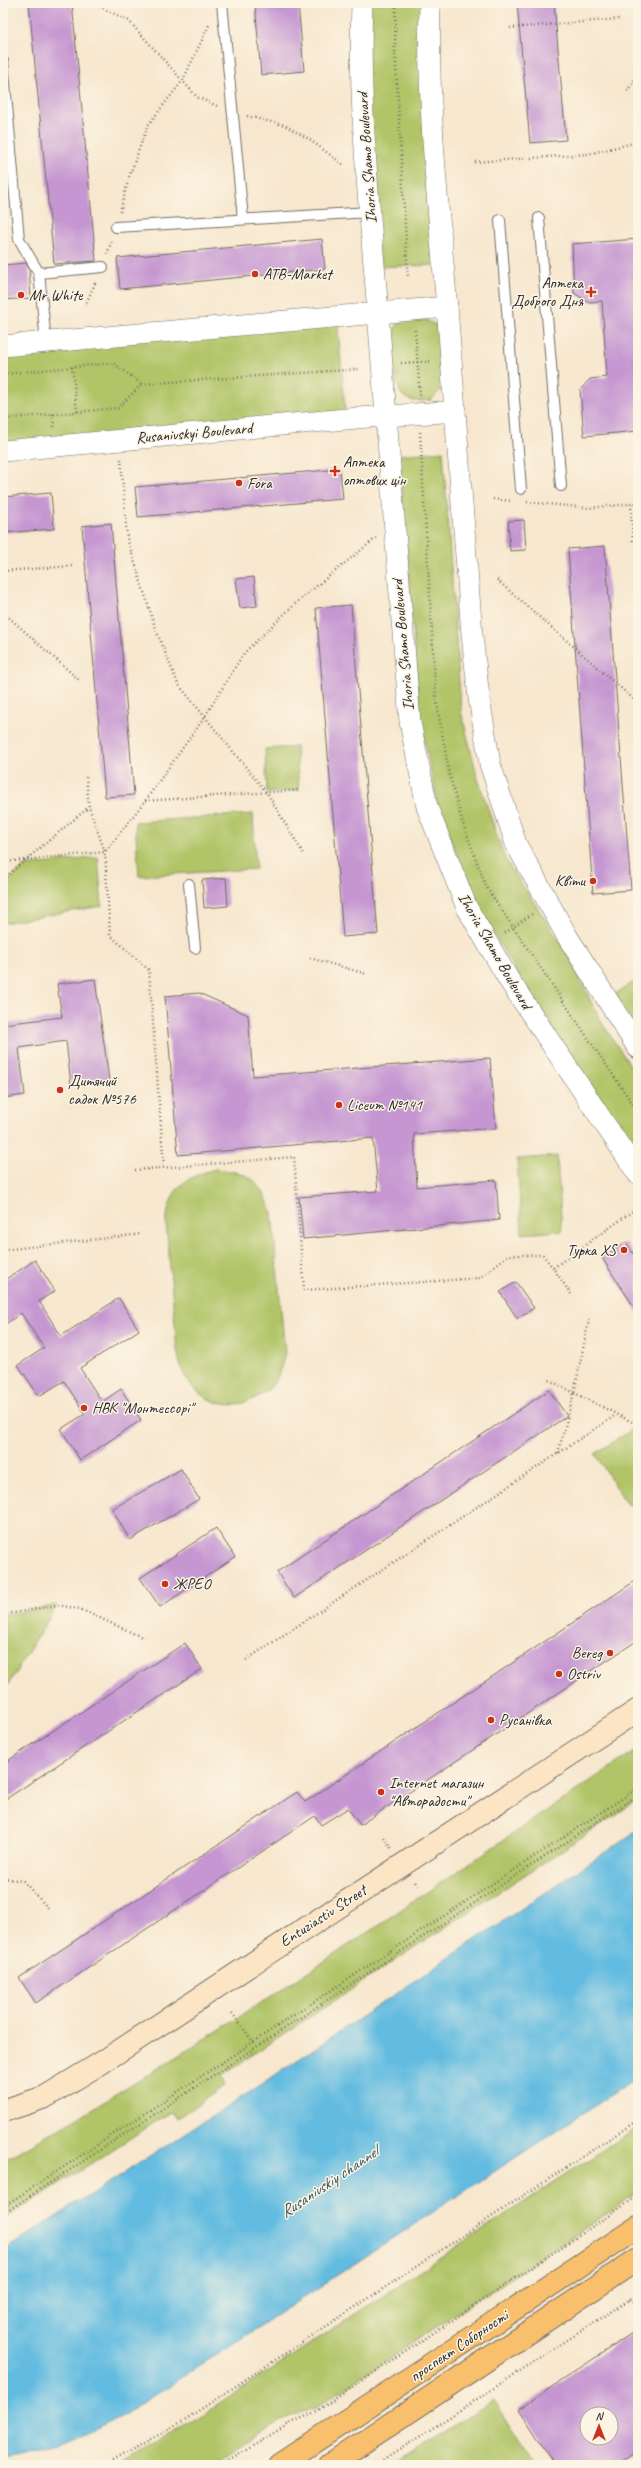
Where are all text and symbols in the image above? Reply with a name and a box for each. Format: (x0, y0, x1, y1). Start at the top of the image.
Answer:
street label: Ihoria Shamo Boulevard (352, 89, 382, 224)
place label: ATB-Market (263, 264, 334, 284)
marker: ATB-Market (250, 269, 260, 279)
place label: Аптека Доброго Дня (511, 273, 585, 311)
place label: Mr White (29, 285, 84, 305)
marker: Аптека Доброго Дня (586, 287, 596, 297)
marker: Mr White (16, 290, 26, 300)
street label: Rusanivskyi Boulevard (135, 418, 256, 448)
place label: Аптека оптових цін (343, 452, 407, 490)
marker: Аптека оптових цін (330, 466, 340, 476)
place label: Fora (247, 473, 273, 493)
marker: Fora (234, 478, 244, 488)
street label: Ihoria Shamo Boulevard (387, 576, 419, 711)
place label: Квіти (555, 871, 586, 891)
marker: Квіти (588, 876, 598, 886)
street label: Ihoria Shamo Boulevard (454, 889, 538, 1015)
place label: Дитячий садок №576 (68, 1071, 137, 1109)
marker: Дитячий садок №576 (55, 1085, 65, 1095)
place label: Liceum №141 (347, 1095, 423, 1115)
marker: Liceum №141 (334, 1100, 344, 1110)
place label: Турка XS (567, 1240, 618, 1260)
marker: Турка XS (619, 1245, 629, 1255)
place label: НВК "Монтессорі" (92, 1398, 196, 1418)
marker: НВК "Монтессорі" (79, 1403, 89, 1413)
place label: ЖРЕО (173, 1574, 213, 1594)
marker: ЖРЕО (160, 1579, 170, 1589)
place label: Bereg (572, 1643, 603, 1663)
marker: Bereg (605, 1648, 615, 1658)
place label: Ostriv (567, 1664, 602, 1684)
marker: Ostriv (554, 1669, 564, 1679)
place label: Русанівка (499, 1710, 552, 1730)
marker: Русанівка (486, 1715, 496, 1725)
place label: Internet магазин "Авторадости" (389, 1773, 485, 1811)
marker: Internet магазин "Авторадости" (376, 1787, 386, 1797)
street label: Entuziastiv Street (276, 1879, 372, 1951)
water label: Rusanivskiy channel (276, 2138, 387, 2222)
street label: проспект Соборності (406, 2305, 514, 2386)
north arrow (579, 2406, 619, 2446)
text: N (596, 2409, 605, 2423)

